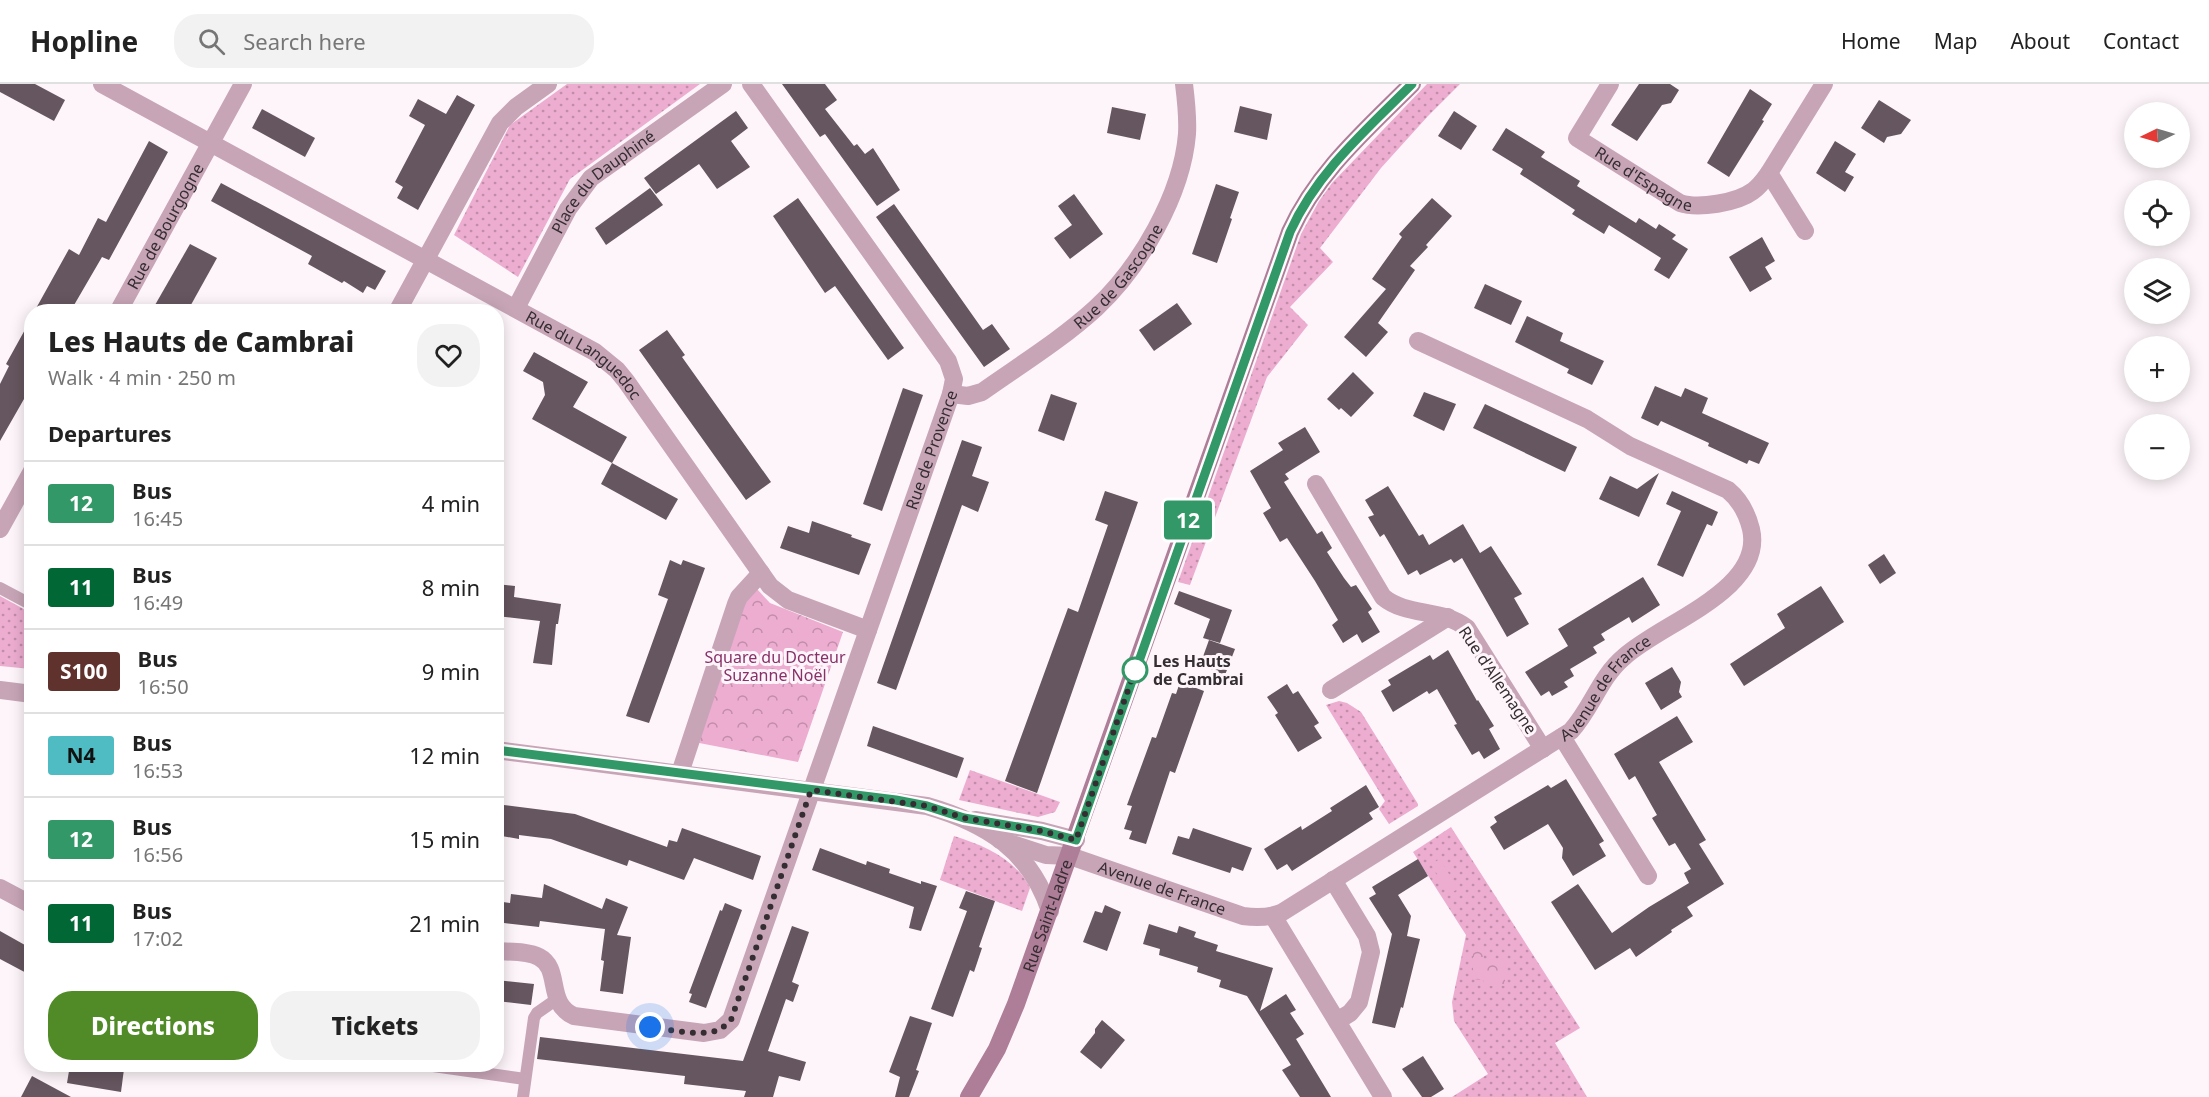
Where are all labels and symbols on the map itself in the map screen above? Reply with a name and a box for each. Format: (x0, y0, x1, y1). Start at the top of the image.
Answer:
north arrow (2124, 102, 2190, 168)
street label: Place du Dauphiné (546, 125, 659, 237)
street label: Rue d'Espagne (1591, 141, 1694, 216)
street label: Rue de Bourgogne (122, 159, 209, 293)
street label: Rue de Gascogne (1069, 220, 1168, 334)
street label: Rue du Languedoc (522, 305, 647, 404)
street label: Rue de Provence (900, 387, 963, 513)
line badge: 12 (1161, 500, 1215, 540)
street label: Rue d'Allemagne (1454, 622, 1542, 738)
street label: Avenue de France (1556, 630, 1655, 746)
park label: Square du Docteur Suzanne Noël (704, 646, 846, 686)
place label: Les Hauts de Cambrai (1153, 650, 1244, 690)
marker: Les Hauts de Cambrai (1122, 657, 1148, 683)
street label: Rue Saint-Ladre (1017, 856, 1077, 975)
street label: Avenue de France (1095, 856, 1229, 920)
your location (635, 1012, 665, 1042)

